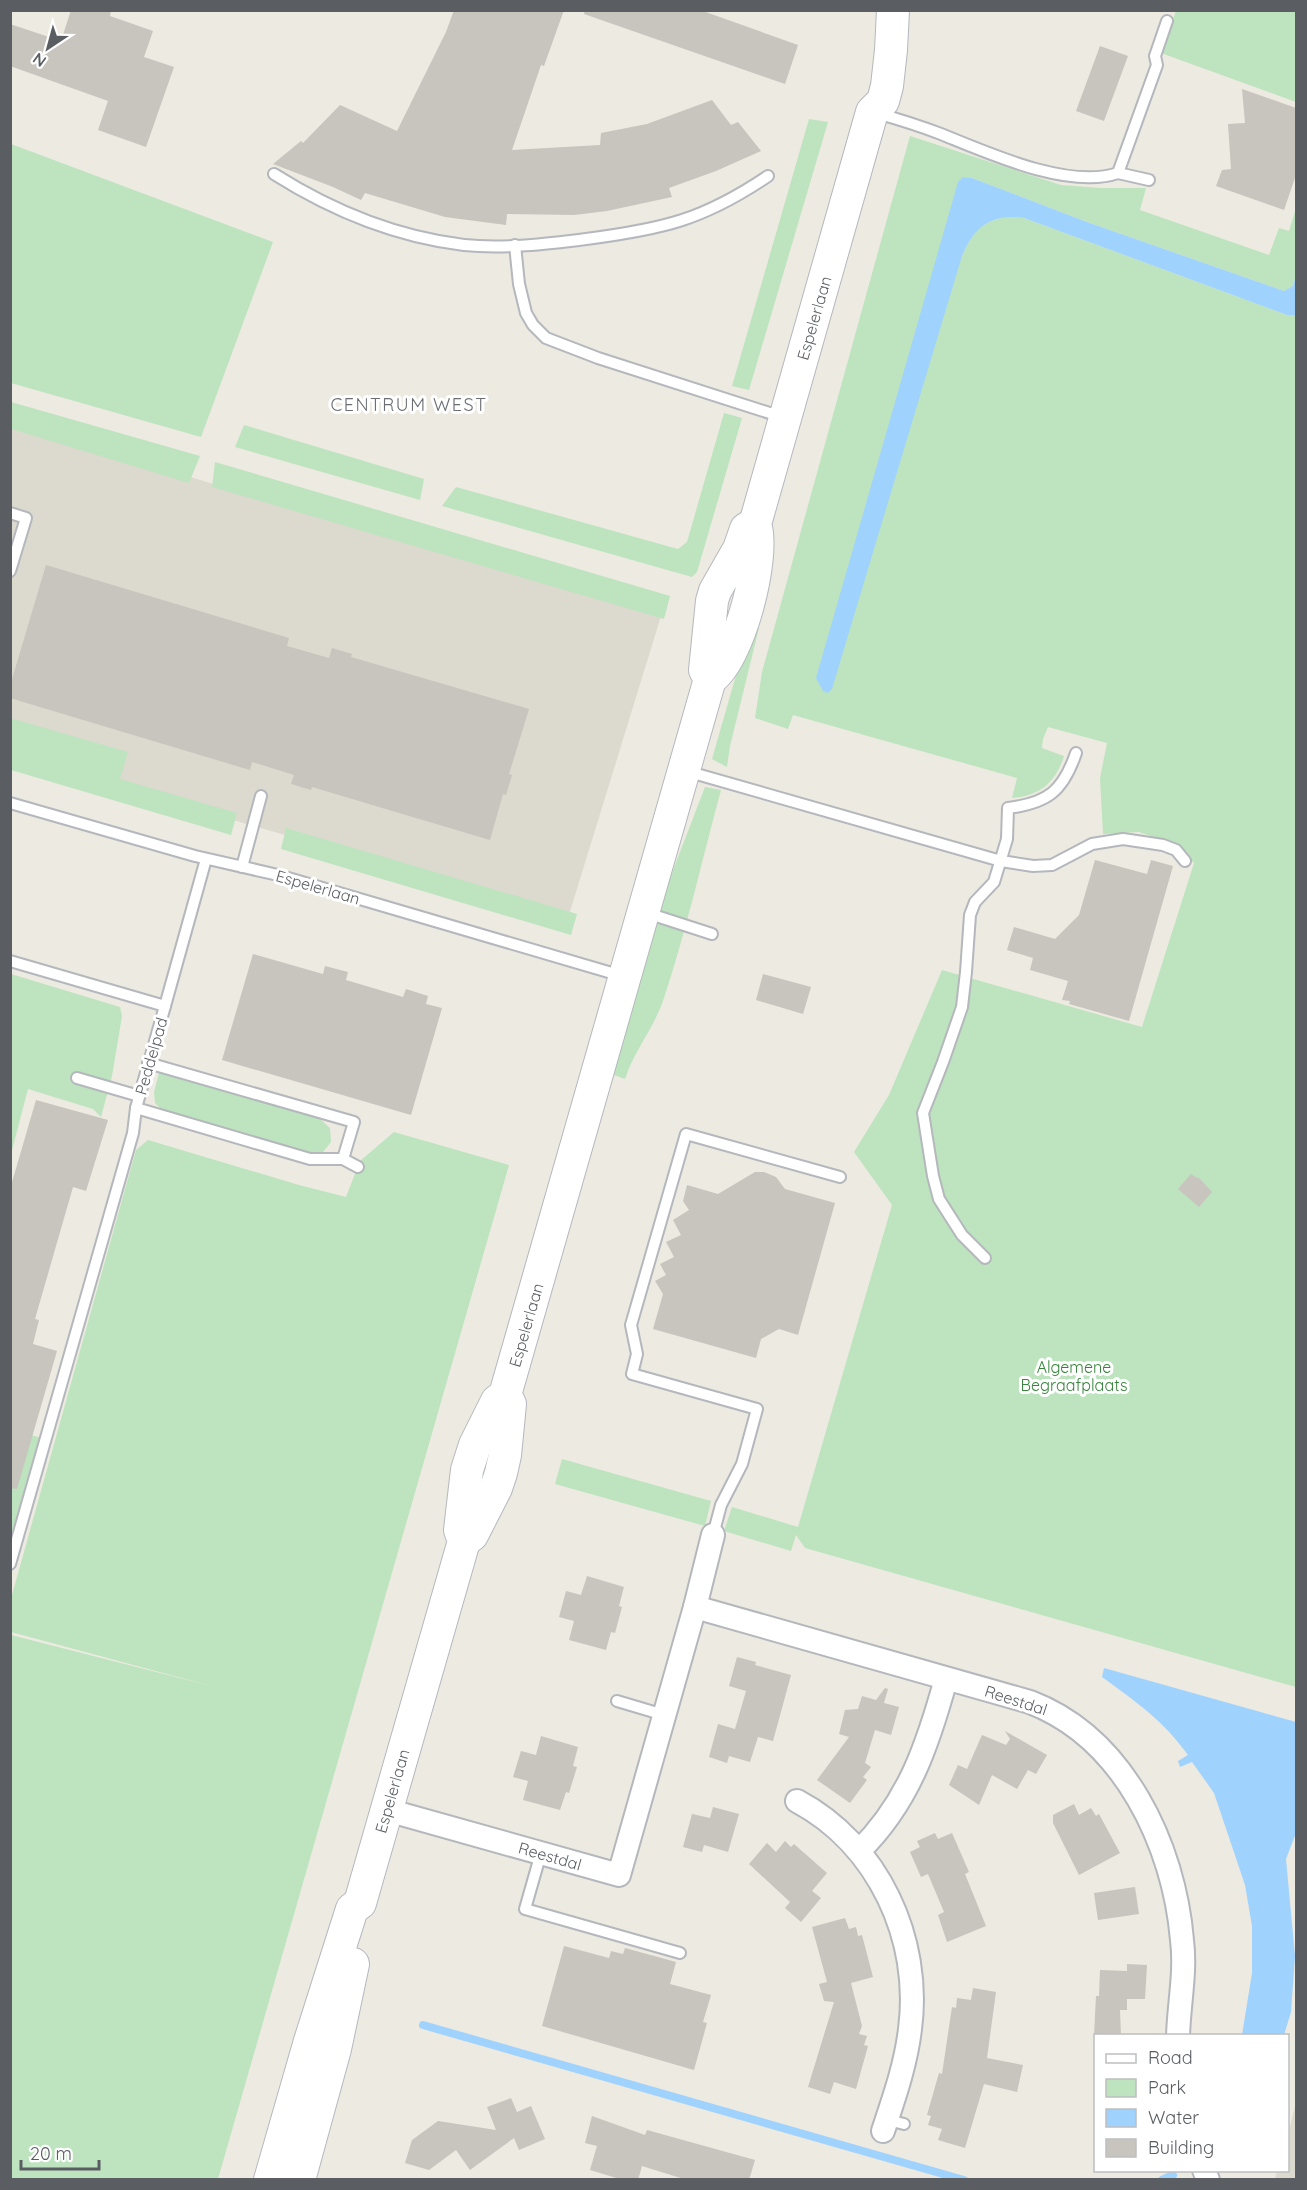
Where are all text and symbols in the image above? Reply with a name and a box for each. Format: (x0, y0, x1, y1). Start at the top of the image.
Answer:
north arrow (18, 18, 78, 78)
text: N (29, 49, 50, 72)
street label: Espelerlaan (792, 274, 836, 362)
district label: CENTRUM WEST (330, 393, 488, 416)
street label: Espelerlaan (274, 865, 362, 909)
street label: Peddelpad (130, 1015, 172, 1097)
street label: Espelerlaan (504, 1281, 548, 1369)
park label: Algemene Begraafplaats (1021, 1357, 1127, 1395)
street label: Reestdal (982, 1681, 1050, 1719)
street label: Espelerlaan (370, 1747, 414, 1835)
street label: Reestdal (516, 1837, 584, 1875)
legend (1094, 2034, 1289, 2172)
text: Road (1148, 2046, 1193, 2069)
text: Park (1148, 2076, 1186, 2099)
text: Water (1148, 2106, 1199, 2129)
scale bar (21, 2133, 99, 2171)
text: Building (1148, 2136, 1214, 2159)
text: 20 m (30, 2142, 72, 2165)

